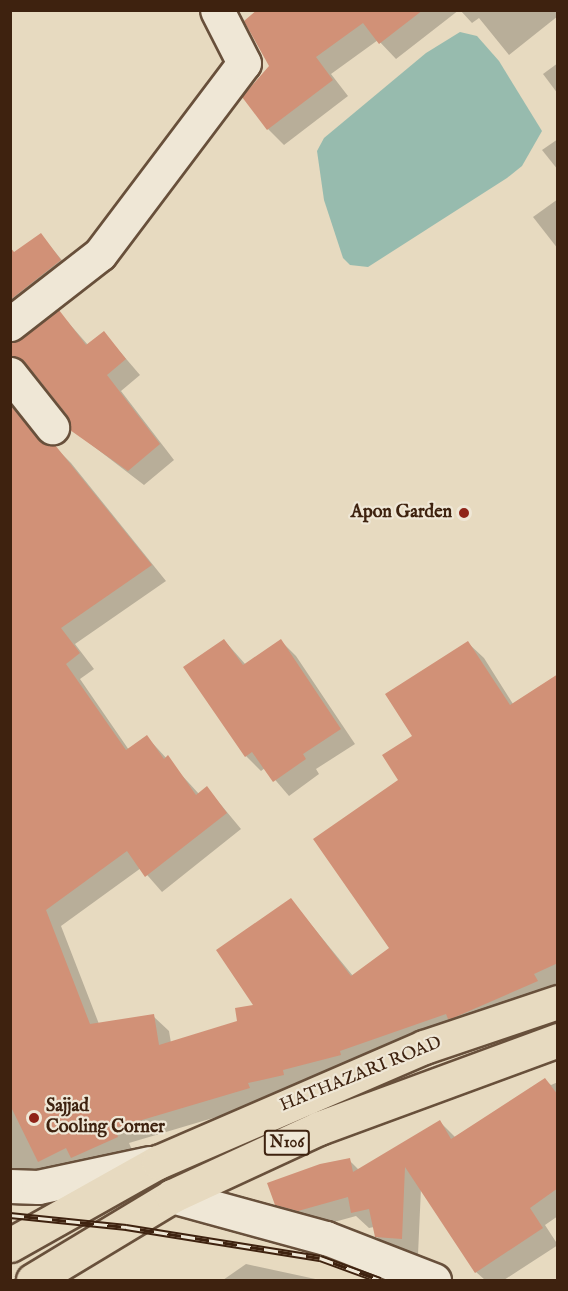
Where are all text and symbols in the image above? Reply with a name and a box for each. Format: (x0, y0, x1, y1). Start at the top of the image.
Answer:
place label: Apon Garden (351, 502, 452, 524)
marker: Apon Garden (457, 506, 471, 520)
street label: HATHAZARI ROAD (277, 1033, 445, 1117)
place label: Sajjad Cooling Corner (46, 1097, 165, 1140)
marker: Sajjad Cooling Corner (27, 1111, 41, 1125)
road number: N106 (263, 1130, 311, 1156)

